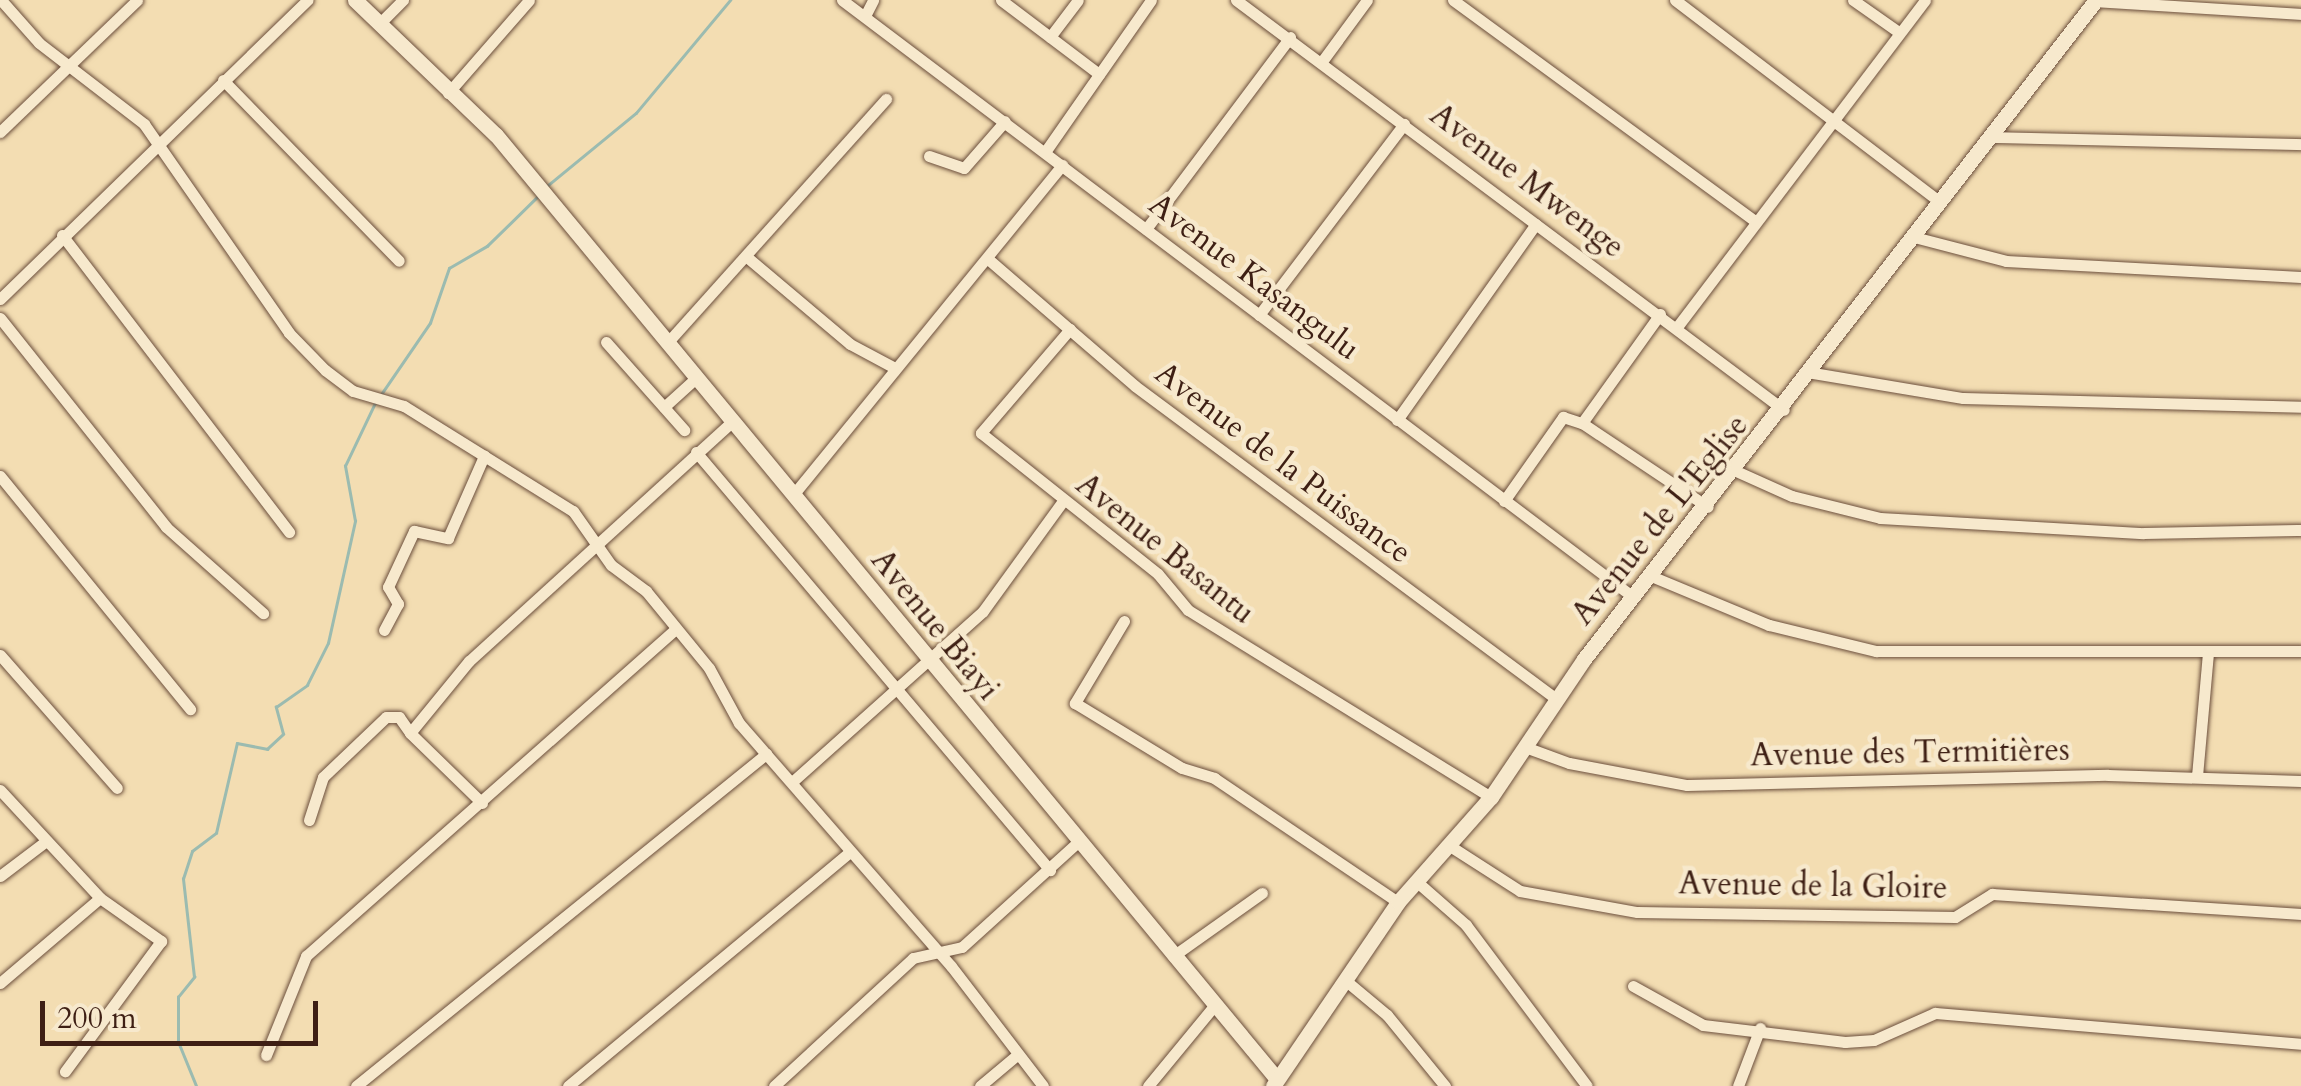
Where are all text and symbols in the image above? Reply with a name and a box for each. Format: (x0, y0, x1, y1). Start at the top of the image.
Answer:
street label: Avenue Mwenge (1422, 95, 1632, 267)
street label: Avenue Kasangulu (1141, 185, 1367, 369)
street label: Avenue de la Puissance (1147, 354, 1419, 572)
street label: Avenue de L'Eglise (1564, 407, 1756, 633)
street label: Avenue Basantu (1068, 465, 1262, 633)
street label: Avenue Biayi (863, 542, 1007, 708)
street label: Avenue des Termitières (1750, 731, 2070, 775)
street label: Avenue de la Gloire (1678, 864, 1948, 908)
scale bar (45, 981, 322, 1043)
text: 200 m (57, 998, 137, 1039)

